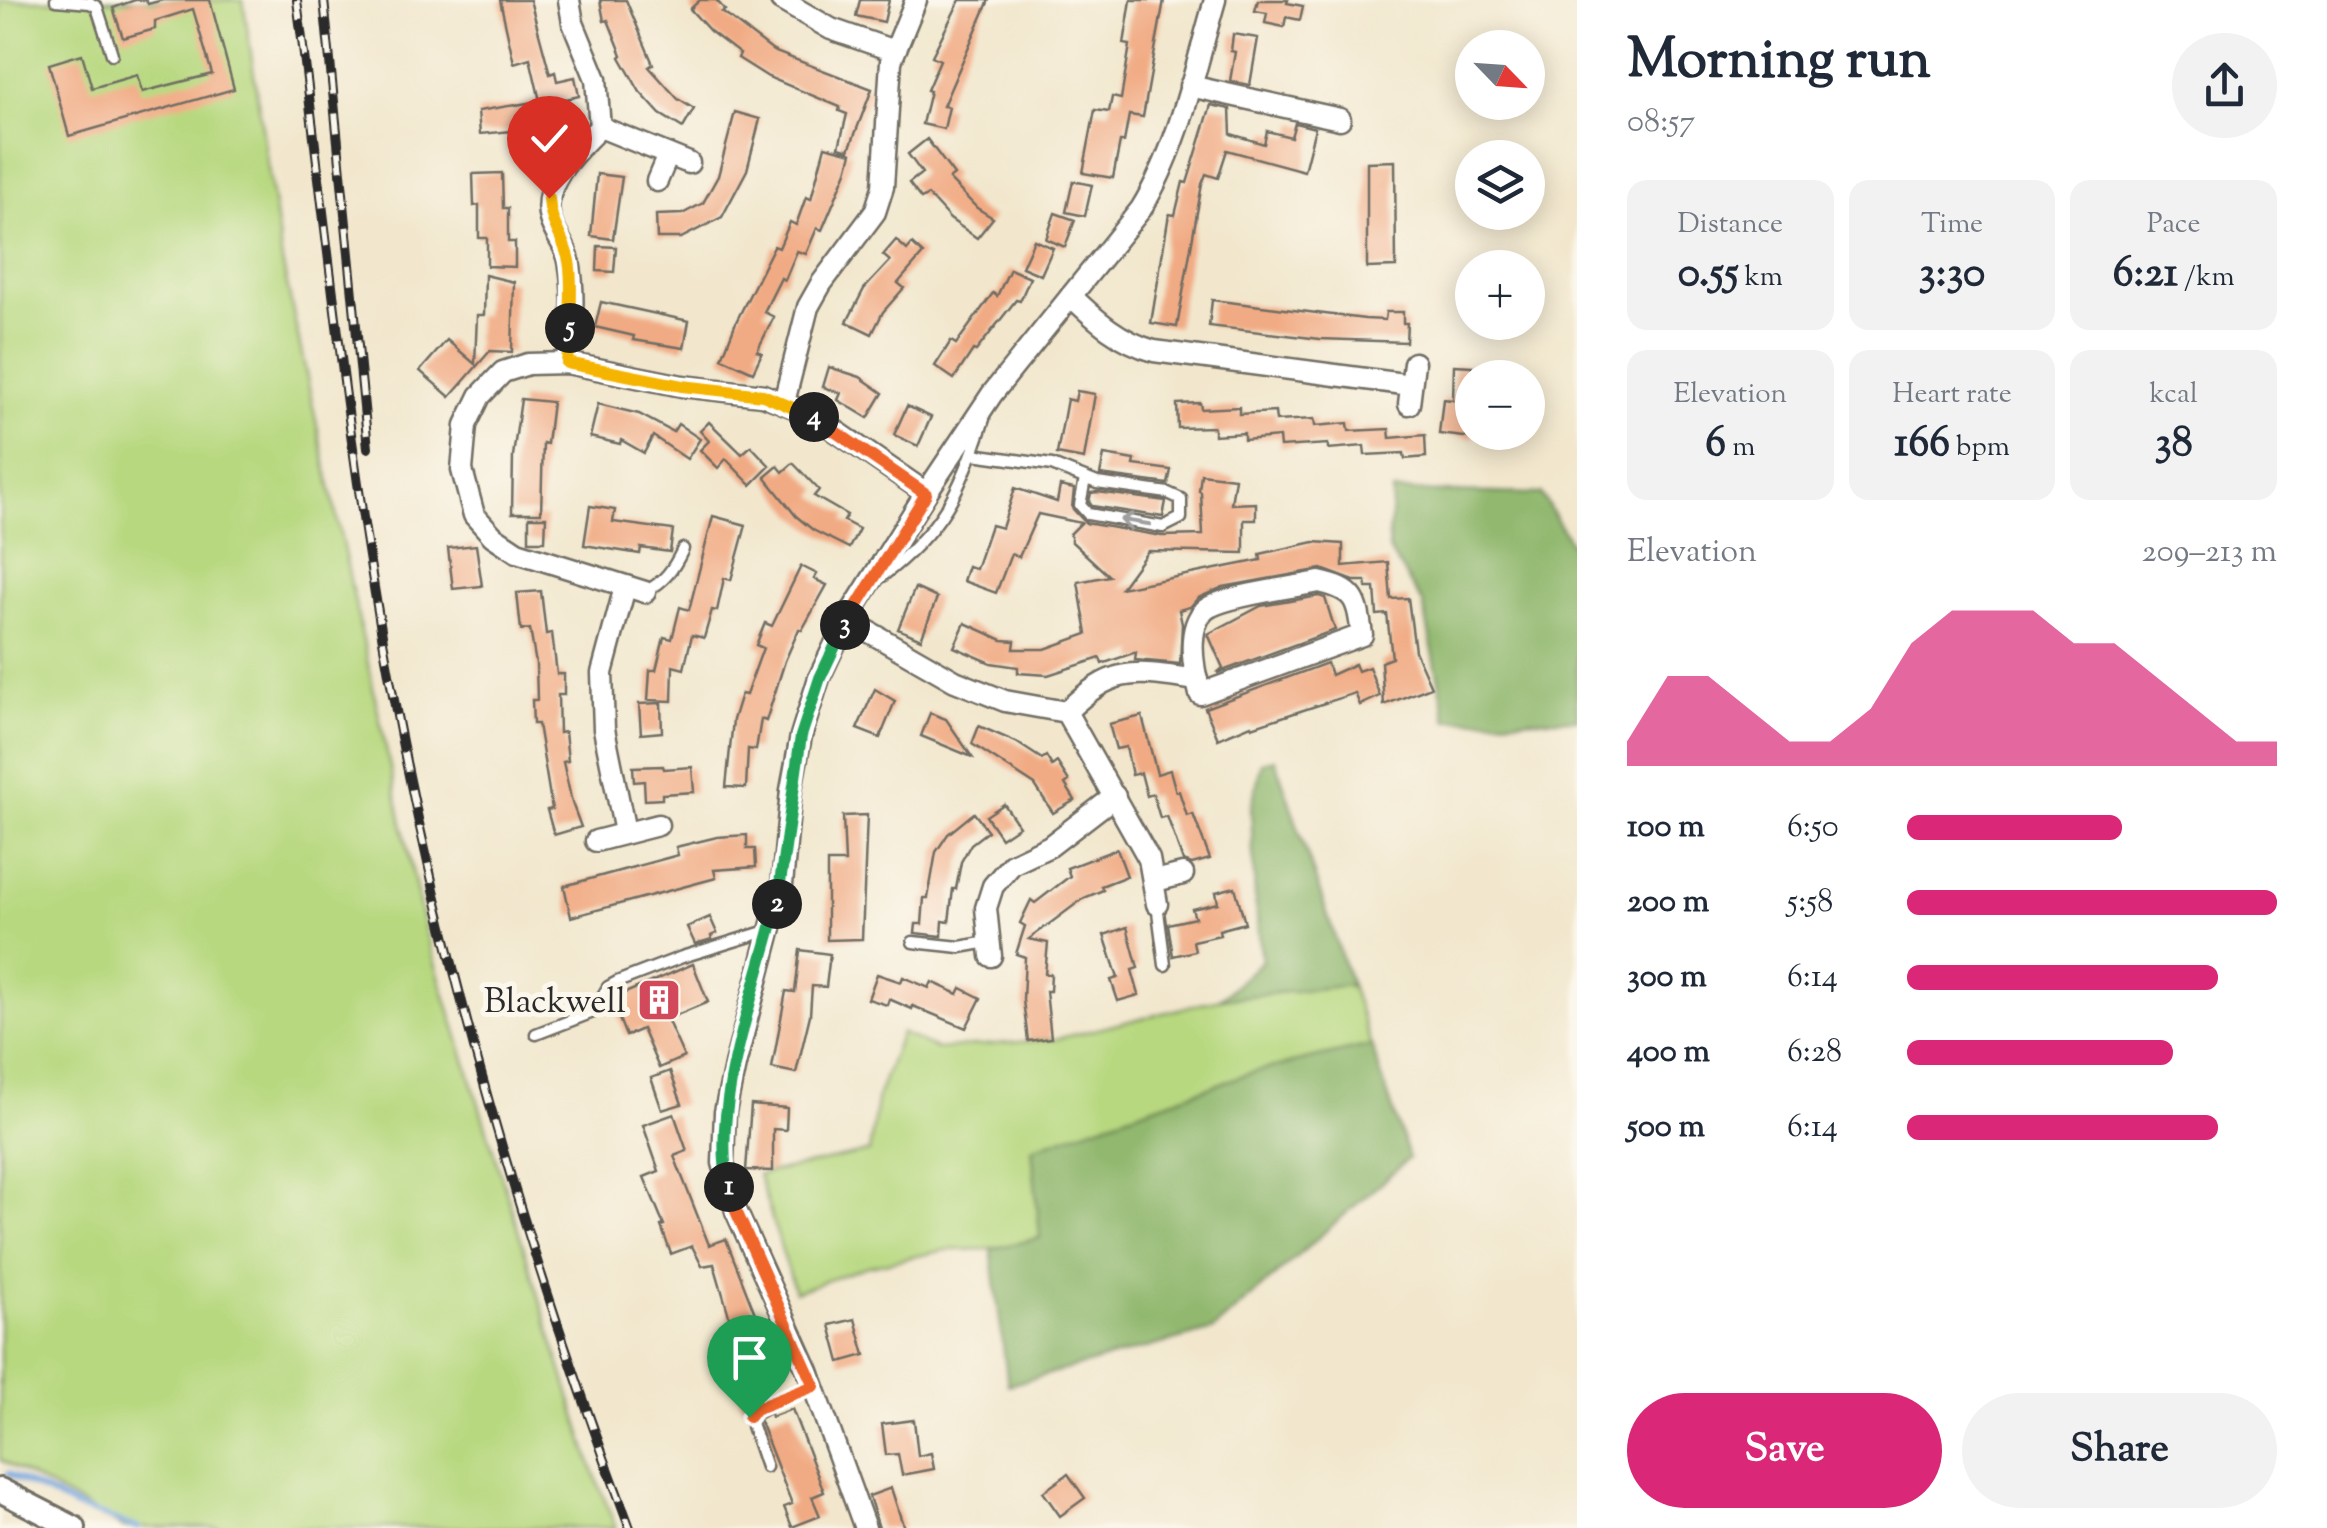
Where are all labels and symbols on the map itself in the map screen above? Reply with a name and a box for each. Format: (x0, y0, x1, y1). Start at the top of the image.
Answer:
north arrow (1455, 30, 1545, 120)
pin (507, 96, 592, 199)
pin: 5 (545, 303, 595, 353)
pin: 4 (789, 392, 839, 442)
one-way arrow (1120, 512, 1152, 531)
pin: 3 (820, 600, 870, 650)
pin: 2 (752, 879, 802, 929)
building icon: Blackwell (636, 977, 682, 1023)
place label: Blackwell (484, 978, 626, 1029)
pin: 1 (704, 1162, 754, 1212)
pin (707, 1315, 792, 1418)

